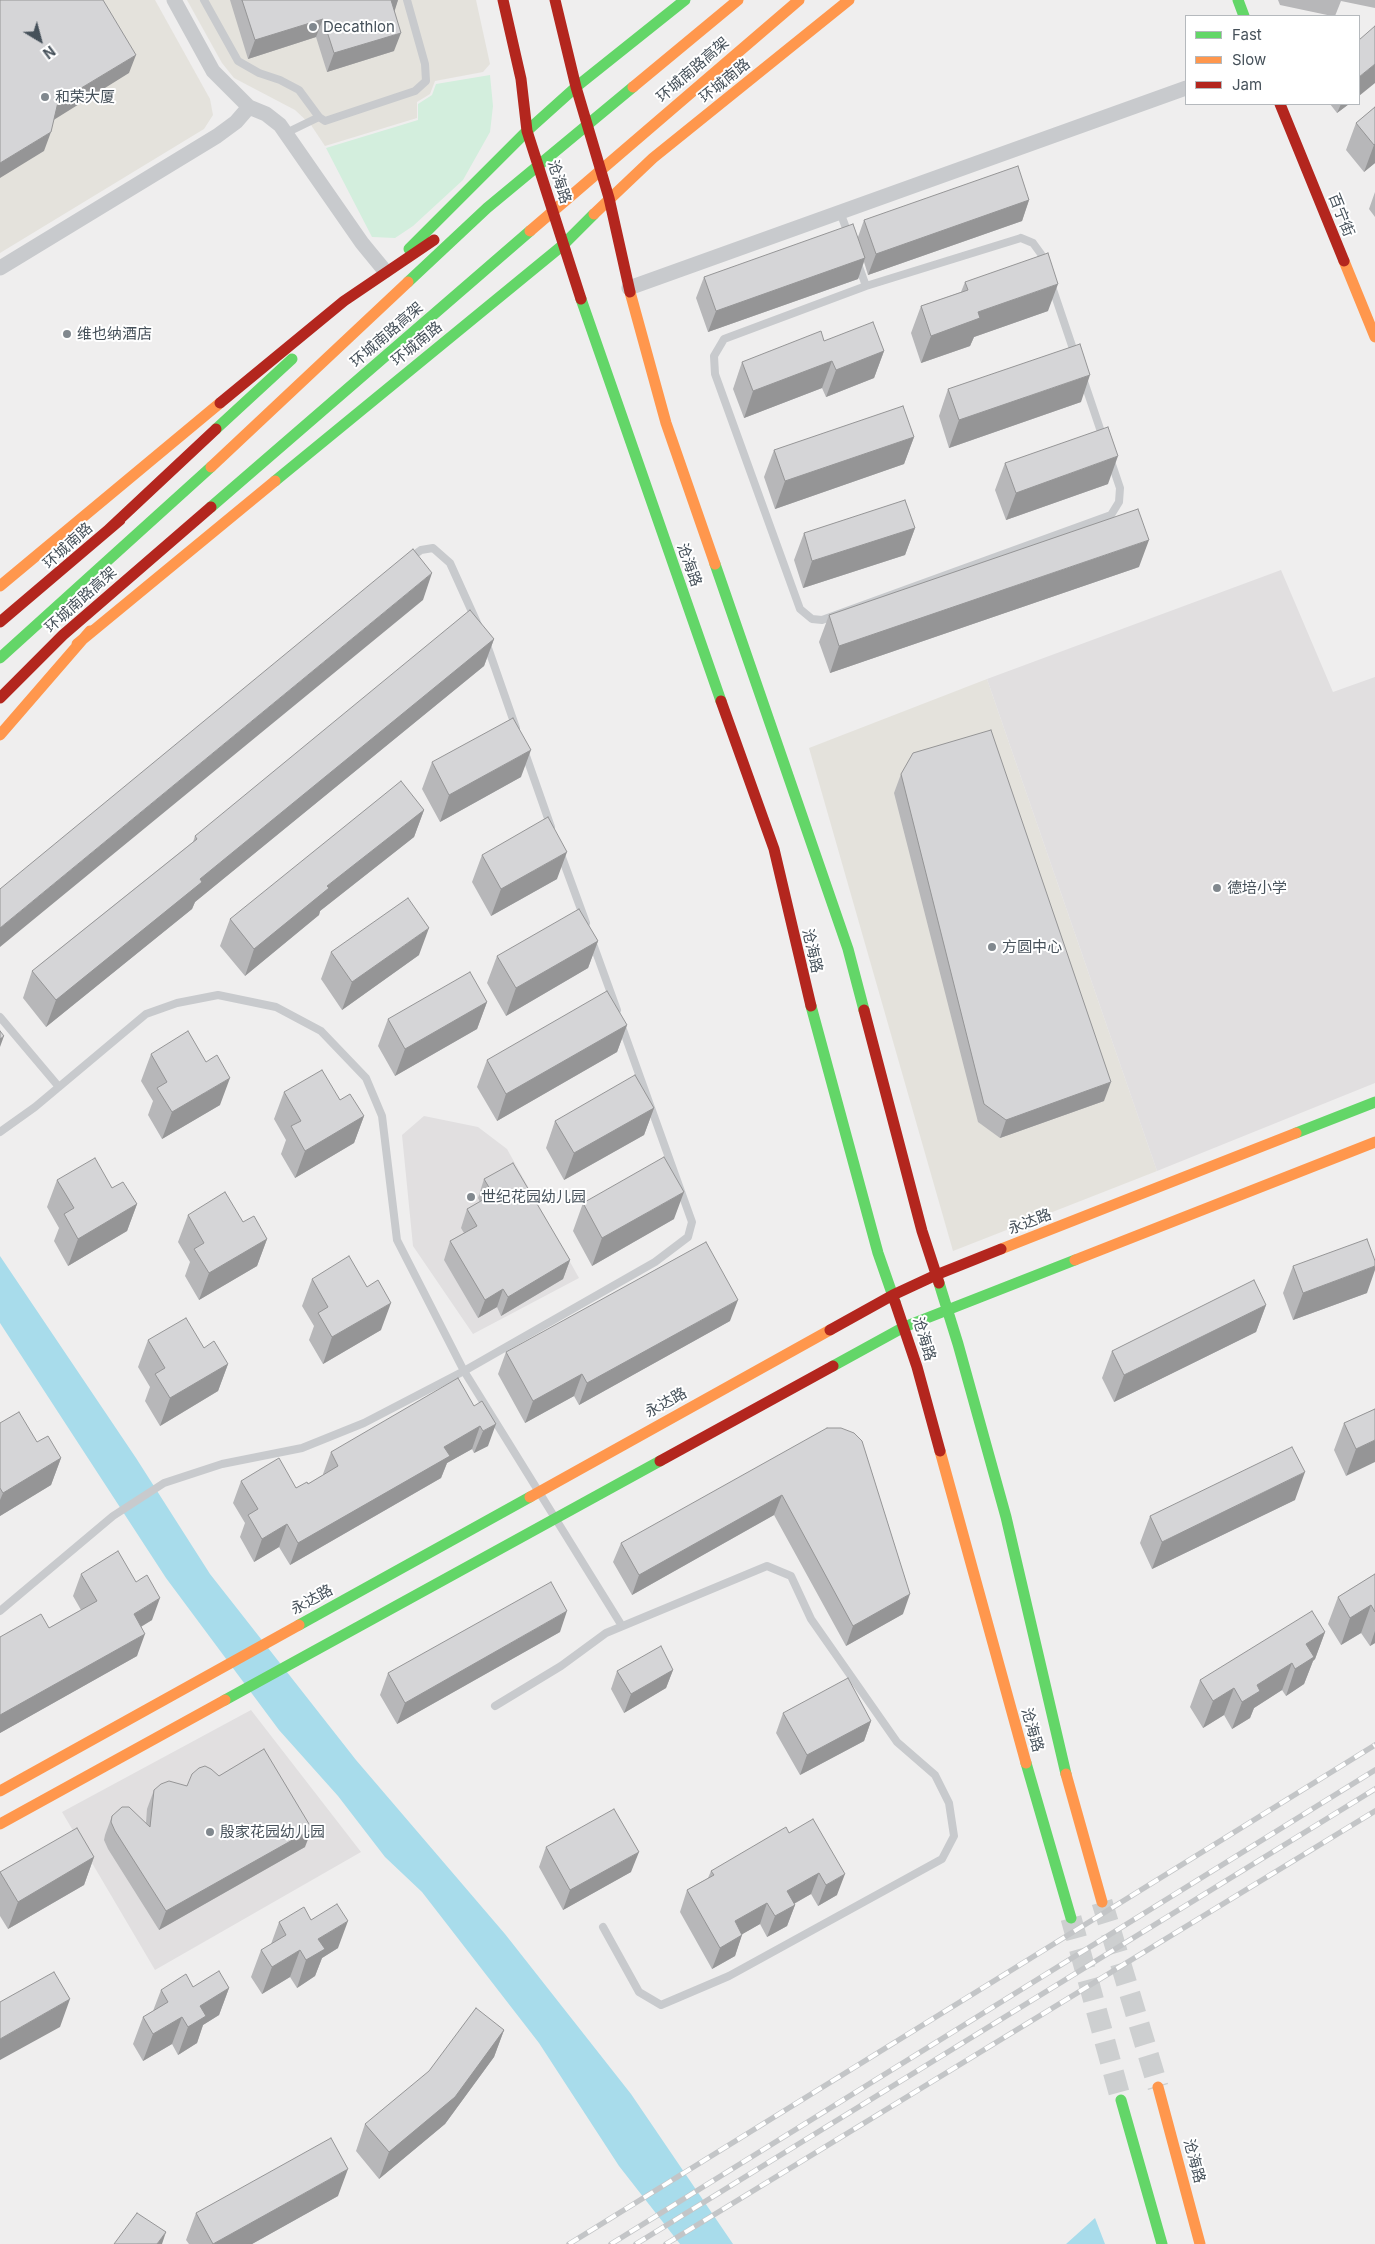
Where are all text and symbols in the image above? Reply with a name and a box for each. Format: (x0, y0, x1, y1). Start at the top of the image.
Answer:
north arrow (15, 15, 65, 65)
legend (1185, 15, 1360, 105)
place label: Decathlon (323, 18, 395, 36)
marker: Decathlon (307, 21, 319, 33)
text: Fast (1232, 25, 1262, 44)
street label: 环城南路高架 (653, 34, 733, 106)
text: N (40, 42, 59, 62)
text: Slow (1232, 50, 1266, 69)
street label: 环城南路 (696, 55, 754, 107)
text: Jam (1232, 75, 1262, 94)
place label: 和荣大厦 (55, 88, 115, 106)
marker: 和荣大厦 (39, 91, 51, 103)
street label: 沧海路 (543, 158, 575, 206)
street label: 百宁街 (1324, 191, 1358, 239)
street label: 环城南路高架 (347, 299, 427, 371)
street label: 环城南路 (388, 318, 446, 370)
place label: 维也纳酒店 (77, 325, 152, 343)
marker: 维也纳酒店 (61, 328, 73, 340)
street label: 环城南路 (40, 519, 96, 573)
street label: 沧海路 (673, 541, 705, 589)
street label: 环城南路高架 (42, 563, 120, 637)
place label: 德培小学 (1227, 879, 1287, 897)
marker: 德培小学 (1211, 882, 1223, 894)
street label: 沧海路 (798, 927, 826, 975)
place label: 方圆中心 (1002, 938, 1062, 956)
marker: 方圆中心 (986, 941, 998, 953)
place label: 世纪花园幼儿园 (481, 1188, 586, 1206)
marker: 世纪花园幼儿园 (465, 1191, 477, 1203)
street label: 永达路 (1006, 1206, 1054, 1238)
street label: 沧海路 (909, 1315, 939, 1363)
street label: 永达路 (642, 1384, 690, 1422)
street label: 永达路 (288, 1581, 336, 1619)
street label: 沧海路 (1017, 1706, 1047, 1754)
place label: 殷家花园幼儿园 (220, 1823, 325, 1841)
marker: 殷家花园幼儿园 (204, 1826, 216, 1838)
street label: 沧海路 (1179, 2137, 1209, 2185)

